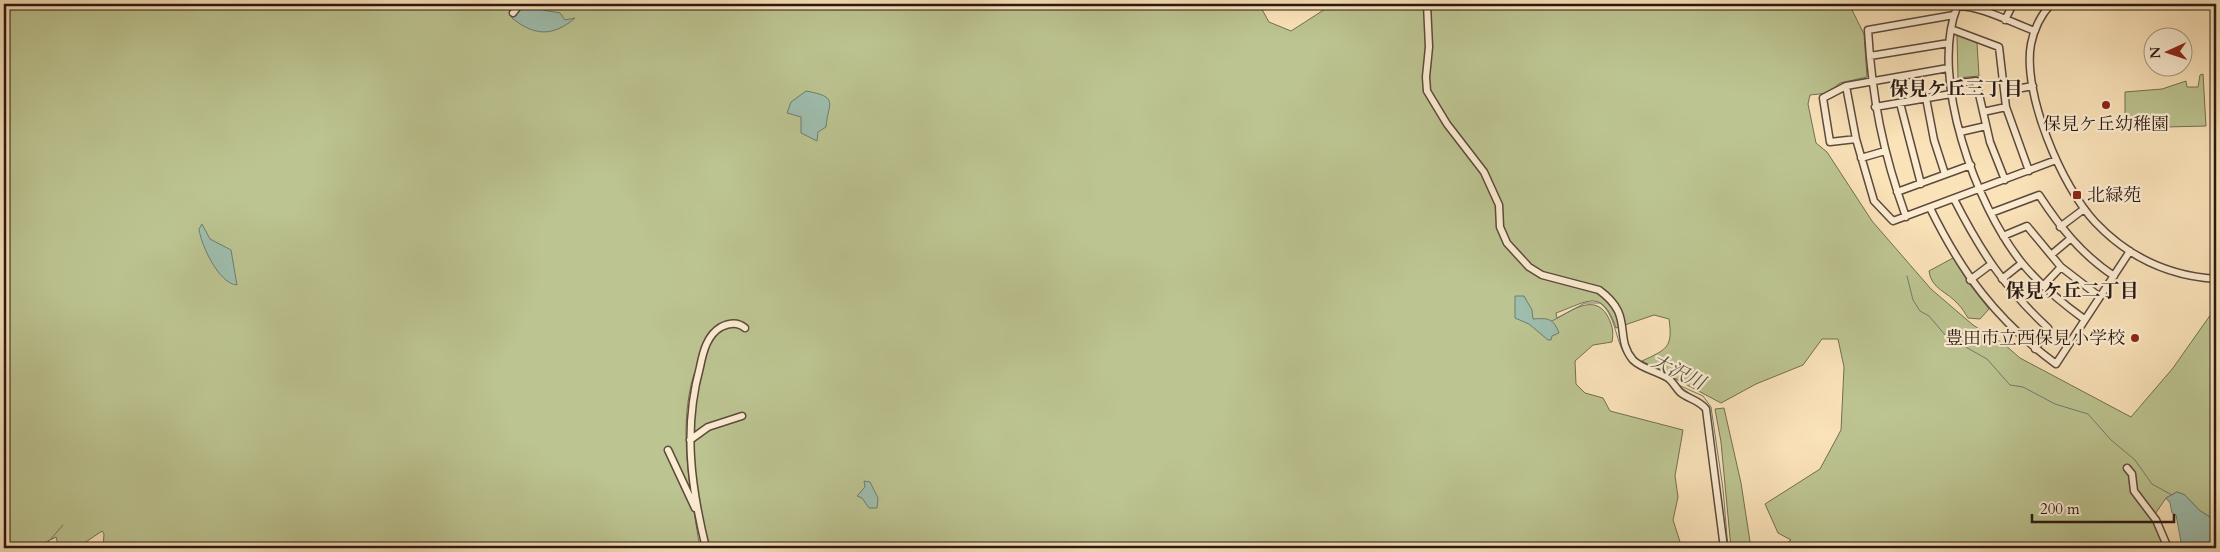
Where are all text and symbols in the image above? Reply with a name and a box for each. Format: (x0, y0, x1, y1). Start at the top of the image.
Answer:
north arrow (2142, 28, 2192, 78)
text: N (2146, 46, 2165, 59)
district label: 保見ケ丘三丁目 (1889, 76, 2023, 102)
marker: 保見ケ丘幼稚園 (2100, 99, 2112, 111)
place label: 保見ケ丘幼稚園 (2043, 112, 2169, 137)
place label: 北緑苑 (2087, 183, 2141, 208)
marker: 北緑苑 (2071, 189, 2083, 201)
district label: 保見ケ丘二丁目 (2005, 278, 2139, 304)
place label: 豊田市立西保見小学校 (1945, 326, 2125, 351)
marker: 豊田市立西保見小学校 (2129, 332, 2141, 344)
water label: 大沢川 (1647, 348, 1711, 397)
scale bar (2032, 492, 2175, 524)
text: 200 m (2040, 499, 2080, 519)

